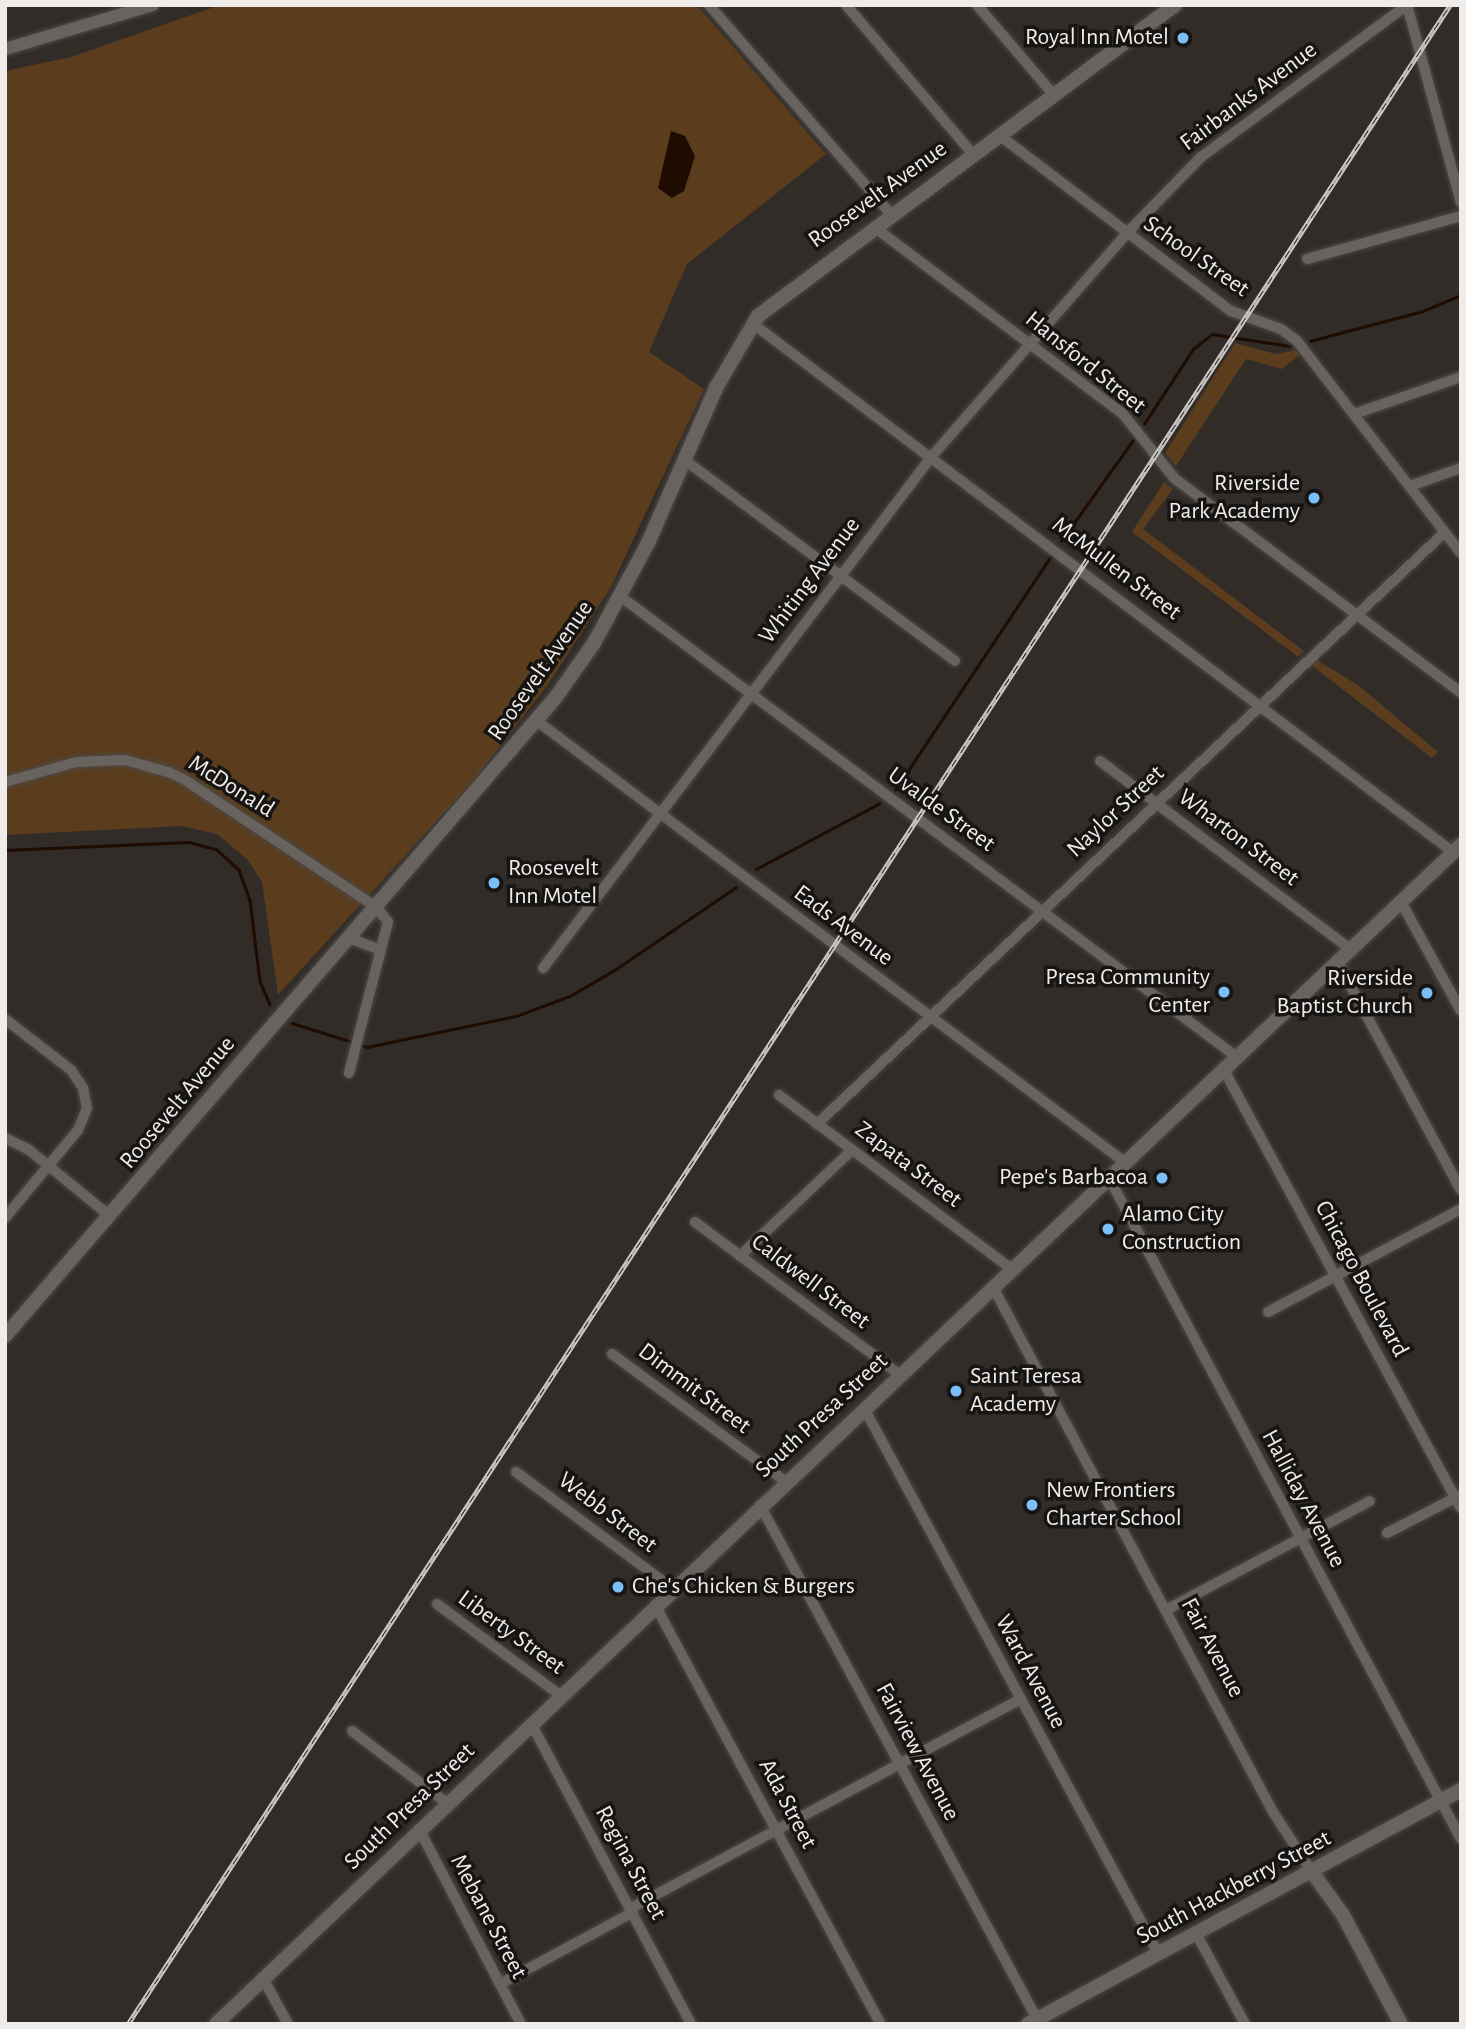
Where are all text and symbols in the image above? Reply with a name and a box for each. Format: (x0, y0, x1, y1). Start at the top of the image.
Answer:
place label: Royal Inn Motel (1025, 24, 1169, 52)
marker: Royal Inn Motel (1175, 30, 1191, 46)
street label: Fairbanks Avenue (1175, 36, 1323, 158)
street label: Roosevelt Avenue (803, 135, 953, 255)
street label: School Street (1138, 210, 1254, 304)
street label: Hansford Street (1019, 306, 1151, 420)
place label: Riverside Park Academy (1169, 470, 1300, 526)
marker: Riverside Park Academy (1306, 490, 1322, 506)
street label: McMullen Street (1046, 511, 1186, 627)
street label: Whiting Avenue (753, 512, 867, 650)
street label: Roosevelt Avenue (482, 595, 600, 747)
street label: McDonald (183, 749, 279, 825)
street label: Naylor Street (1061, 760, 1171, 864)
street label: Uvalde Street (882, 761, 1000, 859)
street label: Wharton Street (1172, 783, 1304, 893)
place label: Roosevelt Inn Motel (508, 855, 598, 911)
marker: Roosevelt Inn Motel (486, 875, 502, 891)
street label: Eads Avenue (787, 879, 899, 973)
place label: Presa Community Center (1045, 964, 1210, 1020)
place label: Riverside Baptist Church (1276, 965, 1413, 1021)
marker: Presa Community Center (1216, 984, 1232, 1000)
marker: Riverside Baptist Church (1419, 985, 1435, 1001)
street label: Roosevelt Avenue (114, 1031, 242, 1175)
street label: Zapata Street (849, 1116, 967, 1214)
place label: Pepe's Barbacoa (999, 1164, 1148, 1192)
marker: Pepe's Barbacoa (1154, 1170, 1170, 1186)
street label: Chicago Boulevard (1308, 1196, 1414, 1362)
place label: Alamo City Construction (1122, 1201, 1241, 1257)
marker: Alamo City Construction (1100, 1221, 1116, 1237)
street label: Caldwell Street (745, 1228, 875, 1336)
street label: Dimmit Street (632, 1337, 756, 1441)
street label: South Presa Street (750, 1347, 894, 1485)
place label: Saint Teresa Academy (970, 1363, 1082, 1419)
marker: Saint Teresa Academy (948, 1383, 964, 1399)
street label: Halliday Avenue (1255, 1425, 1351, 1573)
street label: Webb Street (552, 1466, 662, 1560)
place label: New Frontiers Charter School (1046, 1477, 1182, 1533)
marker: New Frontiers Charter School (1024, 1497, 1040, 1513)
place label: Che's Chicken & Burgers (632, 1573, 855, 1601)
marker: Che's Chicken & Burgers (610, 1579, 626, 1595)
street label: Liberty Street (452, 1585, 570, 1681)
street label: Fair Avenue (1174, 1593, 1250, 1703)
street label: Ward Avenue (988, 1610, 1072, 1734)
street label: Fairview Avenue (869, 1678, 965, 1826)
street label: South Presa Street (339, 1737, 481, 1877)
street label: Ada Street (751, 1754, 823, 1854)
street label: Regina Street (588, 1801, 672, 1925)
street label: South Hackberry Street (1132, 1825, 1336, 1951)
street label: Mebane Street (443, 1850, 533, 1984)

